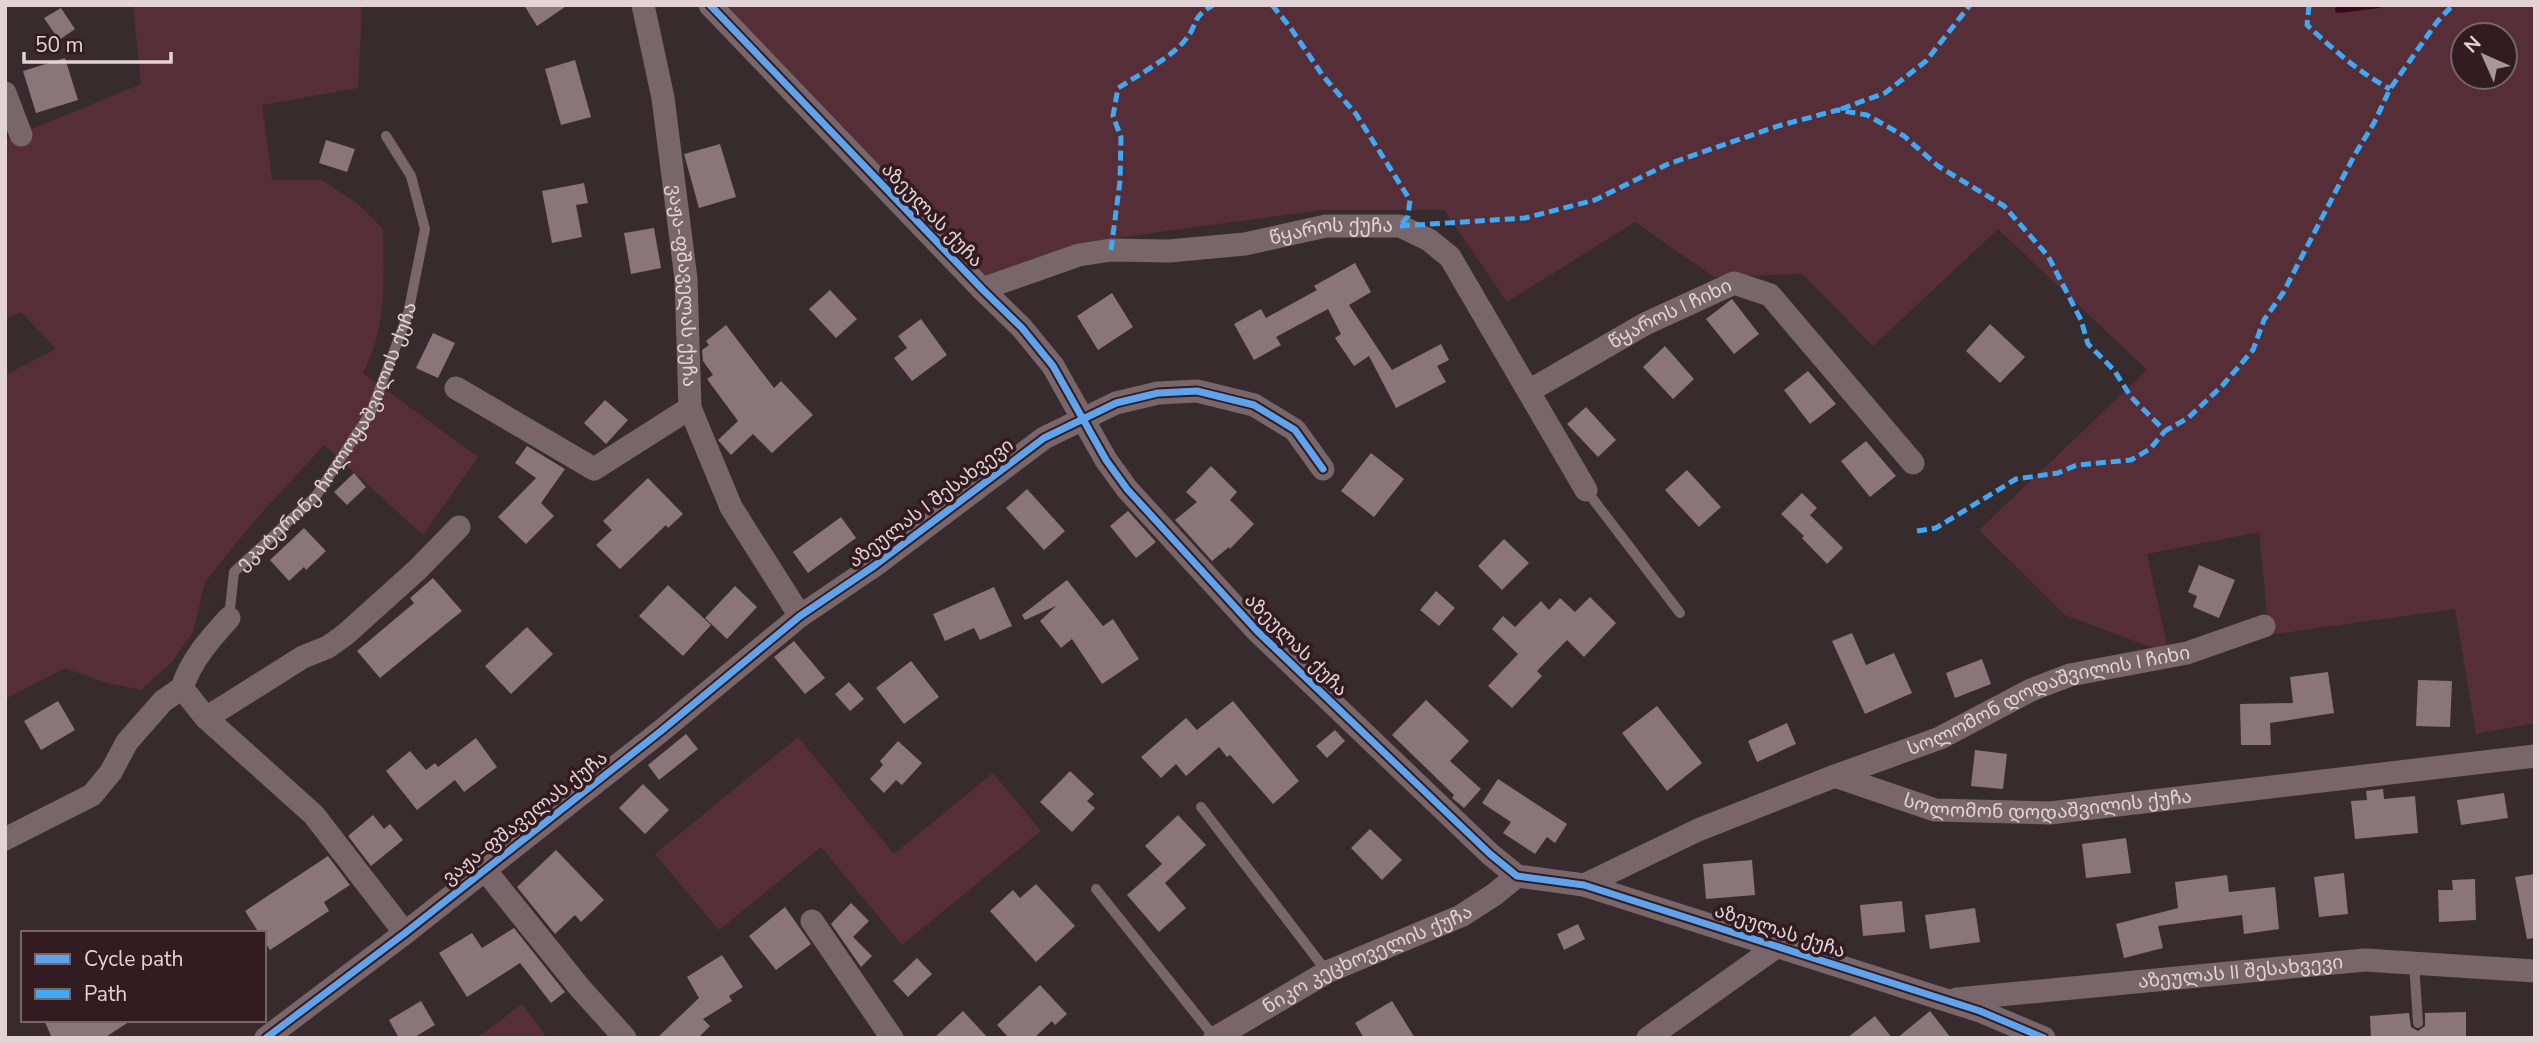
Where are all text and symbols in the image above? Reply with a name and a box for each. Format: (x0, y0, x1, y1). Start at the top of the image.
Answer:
scale bar (24, 21, 172, 65)
north arrow (2449, 21, 2519, 91)
text: N (2458, 30, 2487, 59)
text: 50 m (35, 31, 84, 59)
street label: აზეულას ქუჩა (875, 157, 989, 273)
street label: ვაჟა-ფშაველას ქუჩა (661, 183, 702, 388)
street label: წყაროს ქუჩა (1267, 212, 1393, 251)
street label: წყაროს I ჩიხი (1604, 273, 1736, 355)
street label: ეკატერინე ჩოლოყაშვილის ქუჩა (230, 300, 423, 577)
street label: აზეულას I შესახვევი (843, 432, 1019, 574)
street label: აზეულას ქუჩა (1239, 588, 1353, 702)
street label: სოლომონ დოდაშვილის I ჩიხი (1904, 640, 2192, 762)
street label: ვაჟა-ფშაველას ქუჩა (437, 745, 613, 891)
street label: სოლომონ დოდაშვილის ქუჩა (1900, 783, 2193, 826)
street label: აზეულას ქუჩა (1711, 898, 1849, 964)
street label: ნიკო კეცხოველის ქუჩა (1258, 899, 1477, 1020)
legend (21, 931, 266, 1022)
text: Cycle path (84, 945, 183, 973)
street label: აზეულას II შესახვევი (2137, 949, 2344, 995)
text: Path (84, 980, 127, 1008)

